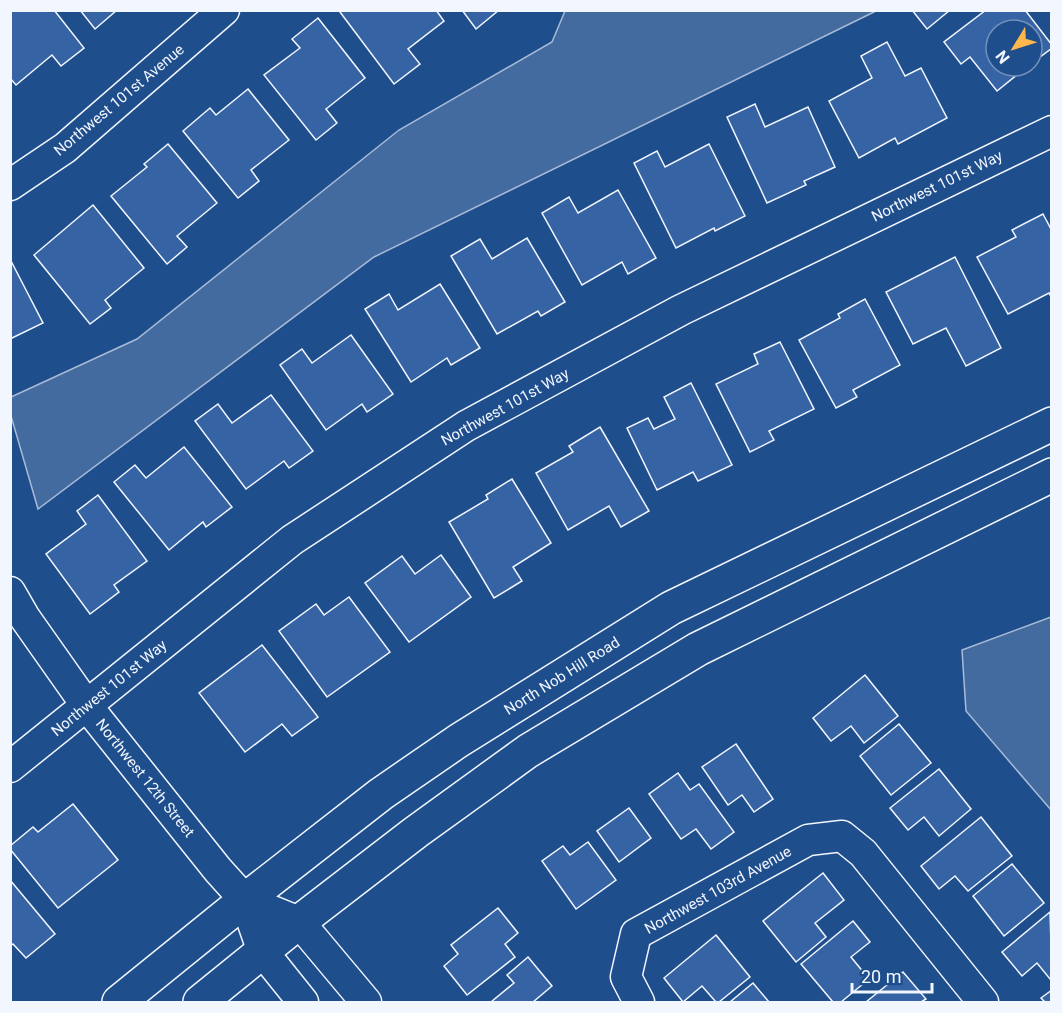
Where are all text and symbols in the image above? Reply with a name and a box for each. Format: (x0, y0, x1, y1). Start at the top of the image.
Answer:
north arrow (984, 18, 1044, 78)
street label: Northwest 101st Avenue (50, 40, 188, 160)
text: N (992, 47, 1014, 67)
street label: Northwest 101st Way (869, 146, 1005, 226)
street label: Northwest 101st Way (438, 364, 572, 450)
street label: North Nob Hill Road (501, 633, 623, 719)
street label: Northwest 101st Way (48, 636, 170, 740)
street label: Northwest 12th Street (92, 715, 198, 841)
street label: Northwest 103rd Avenue (642, 842, 795, 938)
scale bar (852, 956, 932, 994)
text: 20 m (861, 966, 901, 987)

